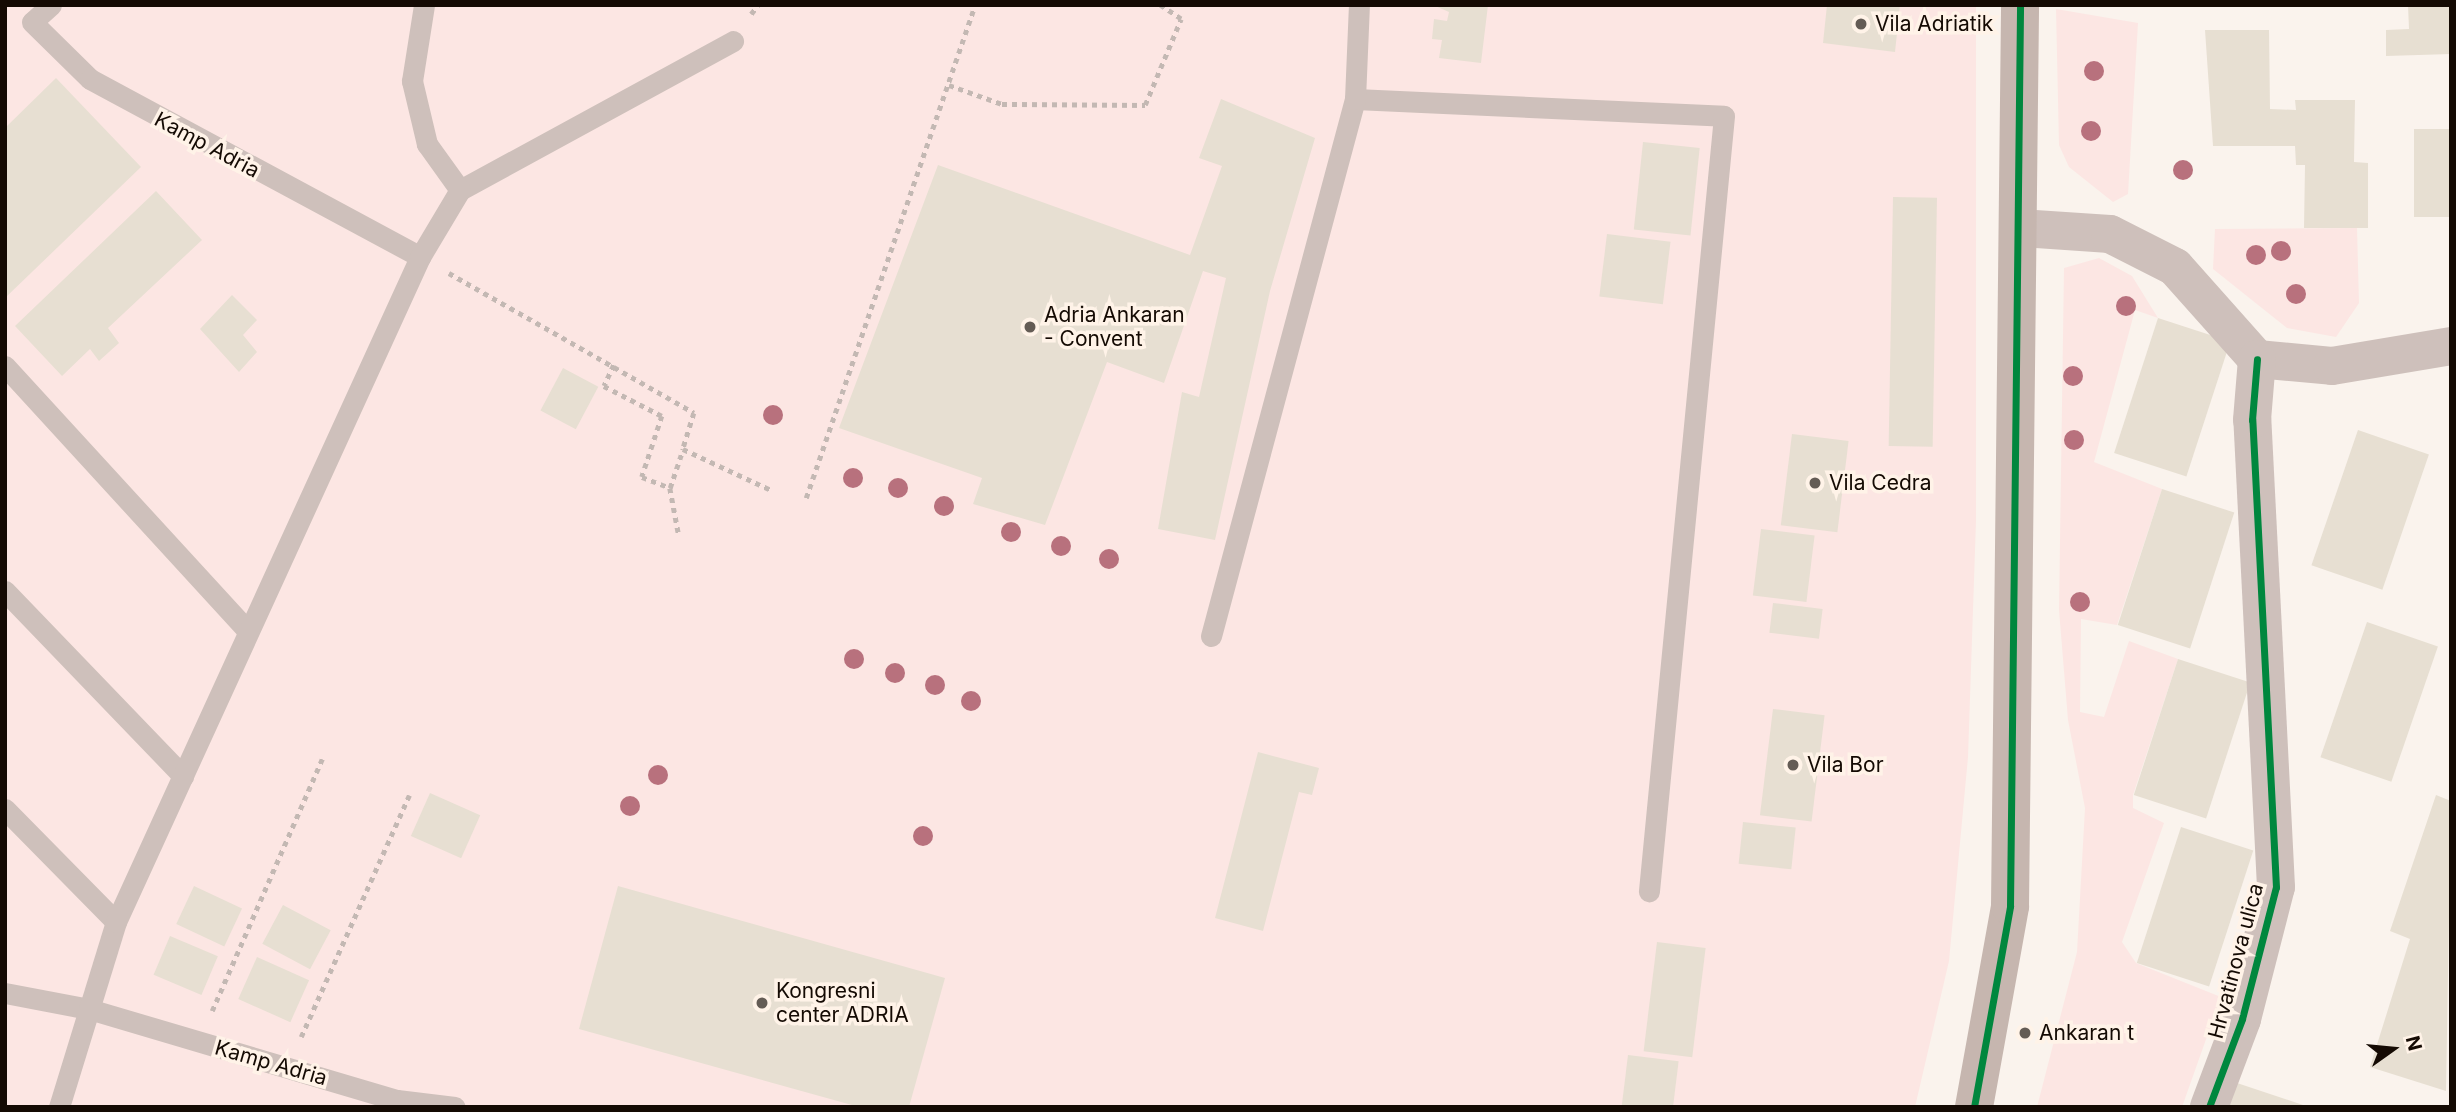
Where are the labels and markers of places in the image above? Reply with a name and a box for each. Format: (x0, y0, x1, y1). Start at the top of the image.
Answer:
place label: Vila Adriatik (1875, 11, 1993, 37)
marker: Vila Adriatik (1853, 16, 1869, 32)
place label: Adria Ankaran - Convent (1044, 302, 1185, 352)
marker: Adria Ankaran - Convent (1022, 319, 1038, 335)
place label: Vila Cedra (1829, 470, 1931, 496)
marker: Vila Cedra (1807, 475, 1823, 491)
place label: Vila Bor (1807, 752, 1884, 778)
marker: Vila Bor (1785, 757, 1801, 773)
place label: Kongresni center ADRIA (776, 978, 909, 1028)
marker: Kongresni center ADRIA (754, 995, 770, 1011)
place label: Ankaran t (2039, 1020, 2134, 1046)
marker: Ankaran t (2017, 1025, 2033, 1041)

